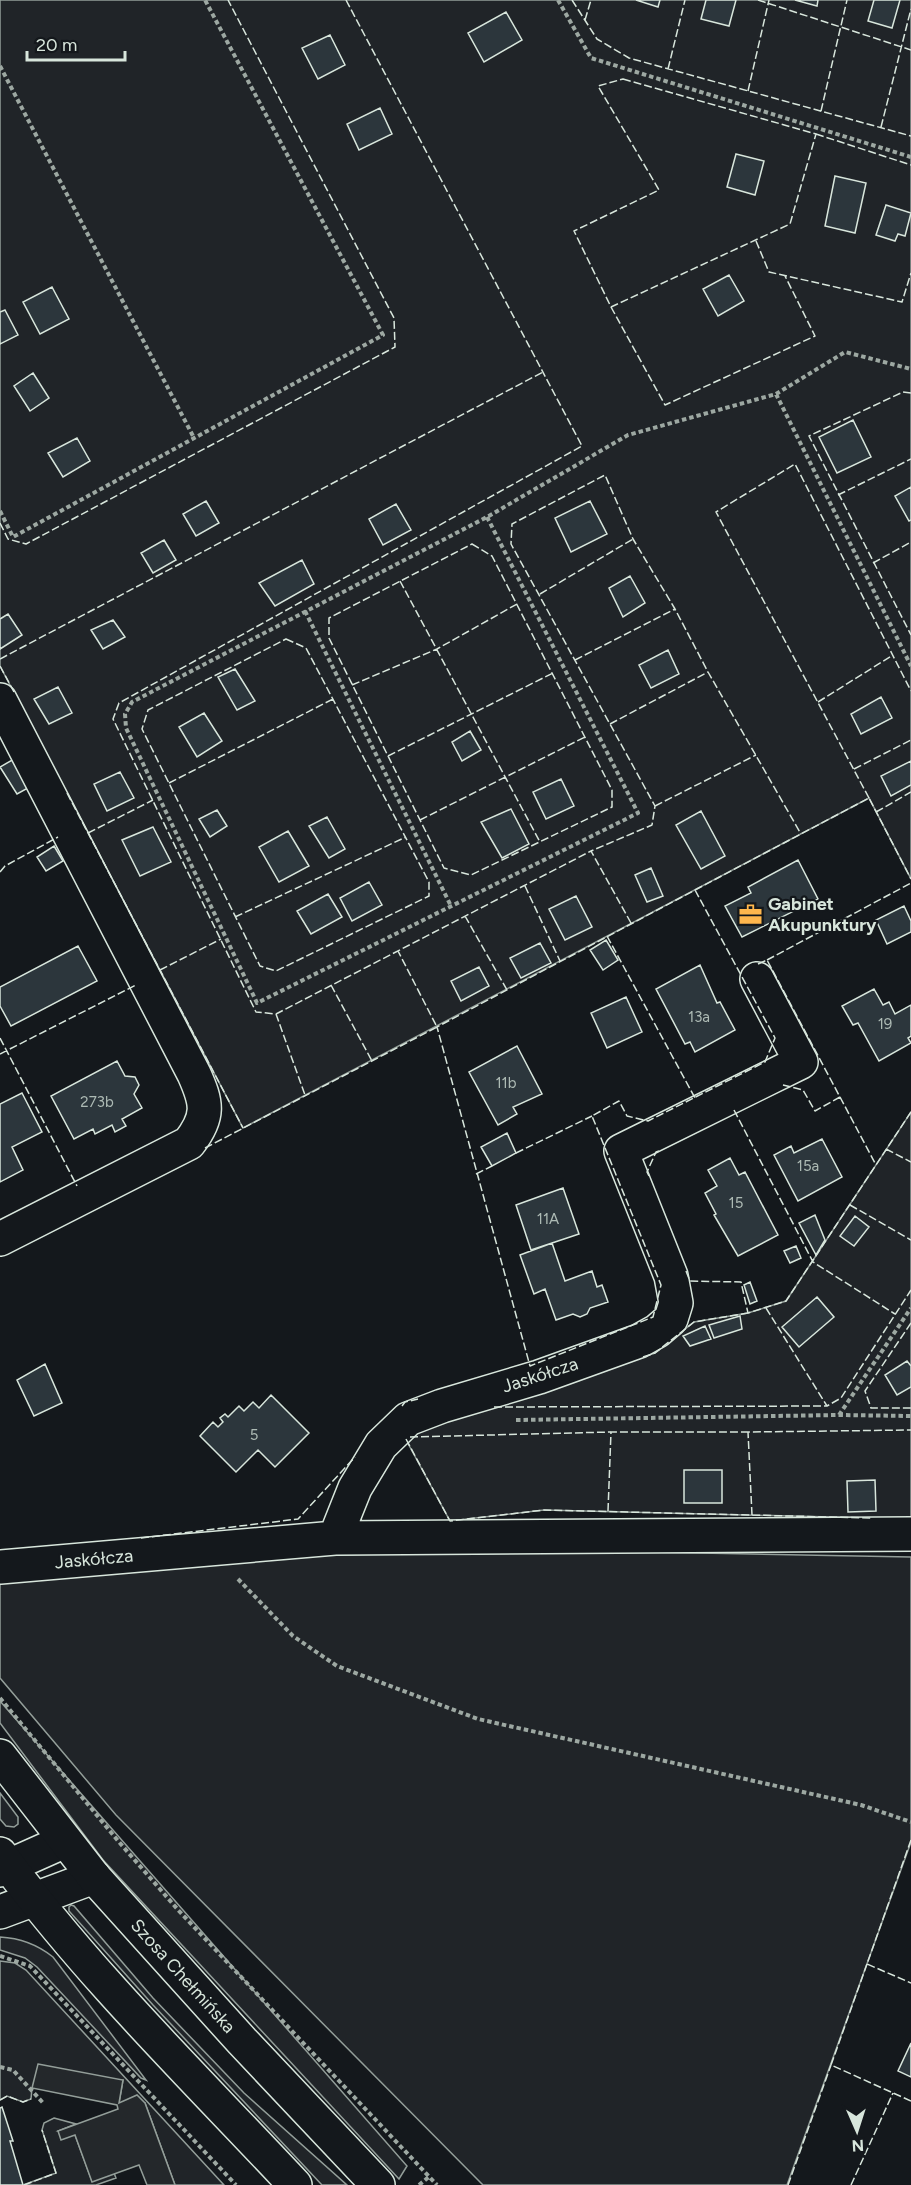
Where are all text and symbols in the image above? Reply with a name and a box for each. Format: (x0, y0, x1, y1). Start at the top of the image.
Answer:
scale bar (27, 24, 124, 62)
text: 20 m (36, 34, 77, 56)
place label: Gabinet Akupunktury (768, 893, 877, 936)
office icon: Gabinet Akupunktury (737, 901, 763, 927)
house number: 13a (688, 1008, 710, 1026)
house number: 19 (878, 1015, 892, 1033)
house number: 11b (495, 1074, 517, 1092)
house number: 273b (80, 1093, 114, 1111)
house number: 15a (797, 1157, 819, 1175)
house number: 15 (729, 1194, 743, 1212)
house number: 11A (537, 1210, 559, 1228)
street label: Jaskółcza (499, 1352, 581, 1398)
house number: 5 (250, 1426, 258, 1444)
street label: Jaskółcza (54, 1545, 134, 1573)
street label: Szosa Chełmińska (126, 1914, 240, 2038)
north arrow (827, 2101, 887, 2161)
text: N (851, 2136, 864, 2155)

